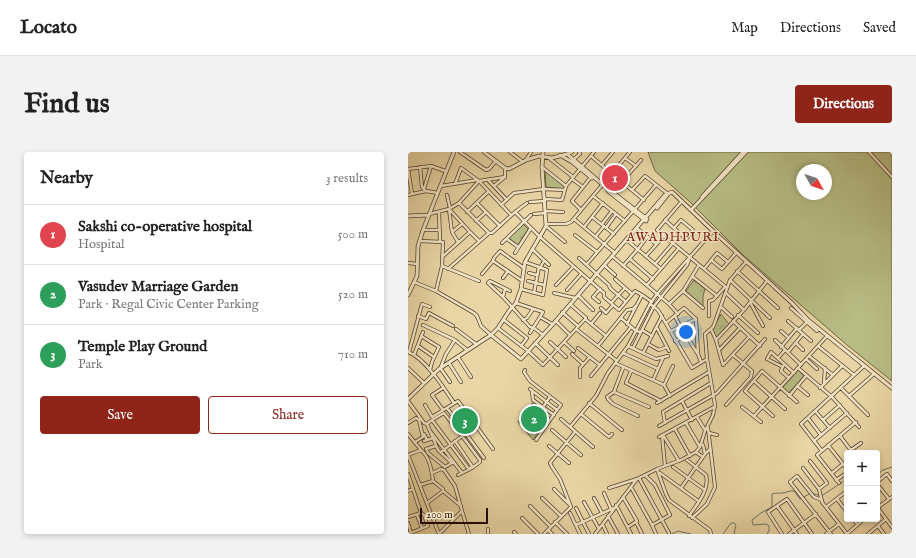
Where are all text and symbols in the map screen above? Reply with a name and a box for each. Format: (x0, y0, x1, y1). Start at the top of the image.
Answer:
text: Locato (20, 16, 77, 40)
text: Map (731, 19, 758, 37)
text: Directions (780, 19, 841, 37)
text: Saved (863, 19, 896, 37)
button: Directions (795, 85, 892, 123)
text: Find us (24, 87, 110, 122)
pin: 1 (602, 163, 628, 193)
north arrow (796, 164, 832, 200)
text: Nearby (40, 168, 93, 189)
text: 3 results (326, 170, 368, 187)
text: Sakshi co-operative hospital (78, 217, 252, 236)
text: 1 (51, 226, 55, 243)
text: 500 m (338, 226, 368, 243)
district label: AWADHPURI (625, 229, 720, 246)
text: Hospital (78, 236, 125, 253)
text: Vasudev Marriage Garden (78, 277, 238, 296)
text: 2 (50, 286, 56, 303)
text: 520 m (338, 286, 368, 303)
text: Park · Regal Civic Center Parking (78, 296, 259, 313)
your location (676, 322, 696, 342)
text: Temple Play Ground (78, 337, 207, 356)
text: 3 (51, 346, 55, 363)
text: 710 m (338, 346, 368, 363)
text: Park (78, 356, 103, 373)
button: Save (40, 396, 200, 434)
button: Share (208, 396, 368, 434)
pin: 2 (521, 404, 547, 434)
pin: 3 (452, 406, 478, 436)
map controls (844, 450, 880, 522)
button: + (844, 450, 880, 486)
button: − (844, 486, 880, 522)
scale bar (420, 506, 488, 525)
text: 200 m (426, 508, 453, 522)

